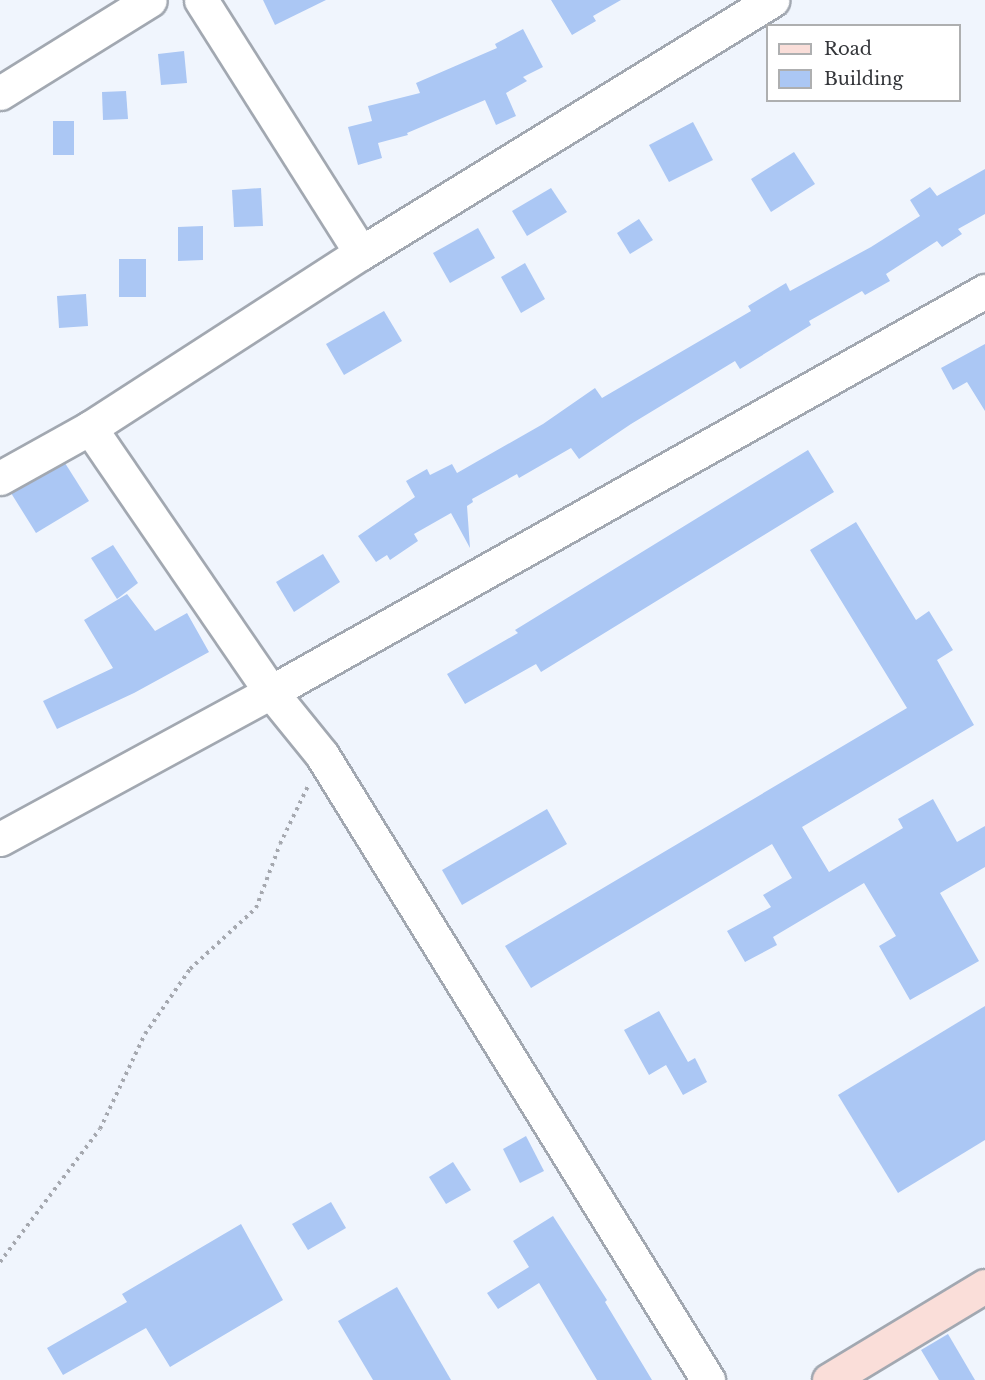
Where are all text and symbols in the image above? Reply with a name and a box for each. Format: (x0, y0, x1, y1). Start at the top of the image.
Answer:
legend (766, 24, 961, 102)
text: Road (824, 38, 872, 60)
text: Building (824, 68, 903, 90)

